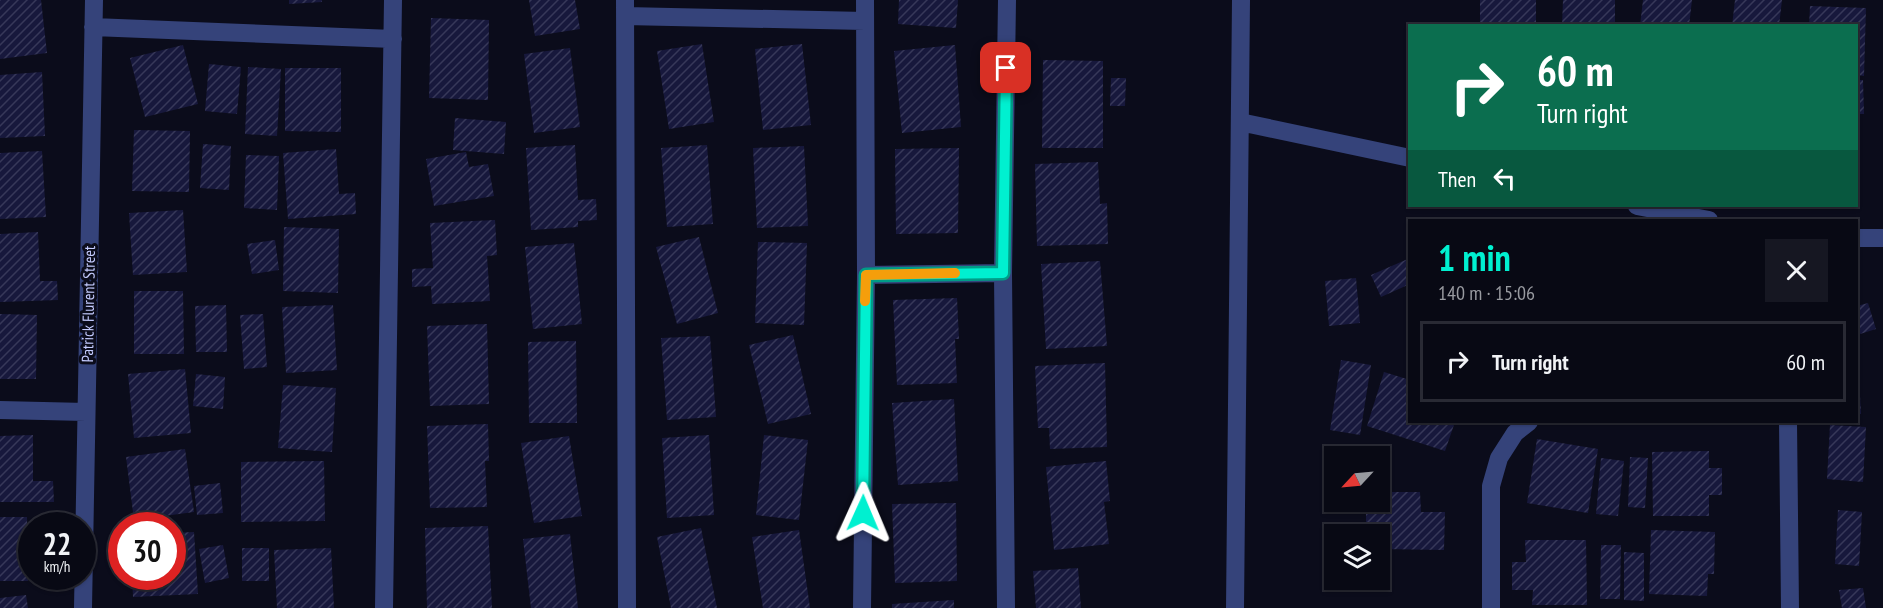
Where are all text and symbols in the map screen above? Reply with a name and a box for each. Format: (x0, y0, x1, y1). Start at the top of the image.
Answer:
pin (980, 42, 1031, 93)
text: 60 m (1537, 43, 1614, 98)
icon: right (1438, 48, 1516, 126)
icon: arrive (989, 51, 1022, 84)
text: Turn right (1537, 96, 1628, 130)
icon: left (1488, 162, 1521, 195)
text: Then (1438, 165, 1476, 193)
text: 1 min (1438, 234, 1511, 281)
button: close (1765, 239, 1828, 302)
street label: Patrick Flurent Street (77, 245, 99, 362)
text: 140 m · 15:06 (1438, 280, 1535, 306)
icon: right (1441, 345, 1474, 378)
text: Turn right (1492, 348, 1569, 376)
text: 60 m (1786, 348, 1825, 376)
north arrow (1324, 446, 1390, 512)
map controls (1324, 446, 1390, 590)
position arrow (831, 481, 895, 545)
speed limit sign: 30 (108, 512, 186, 590)
text: 22 (43, 524, 71, 563)
button: layers (1324, 524, 1390, 590)
text: km/h (44, 557, 70, 576)

